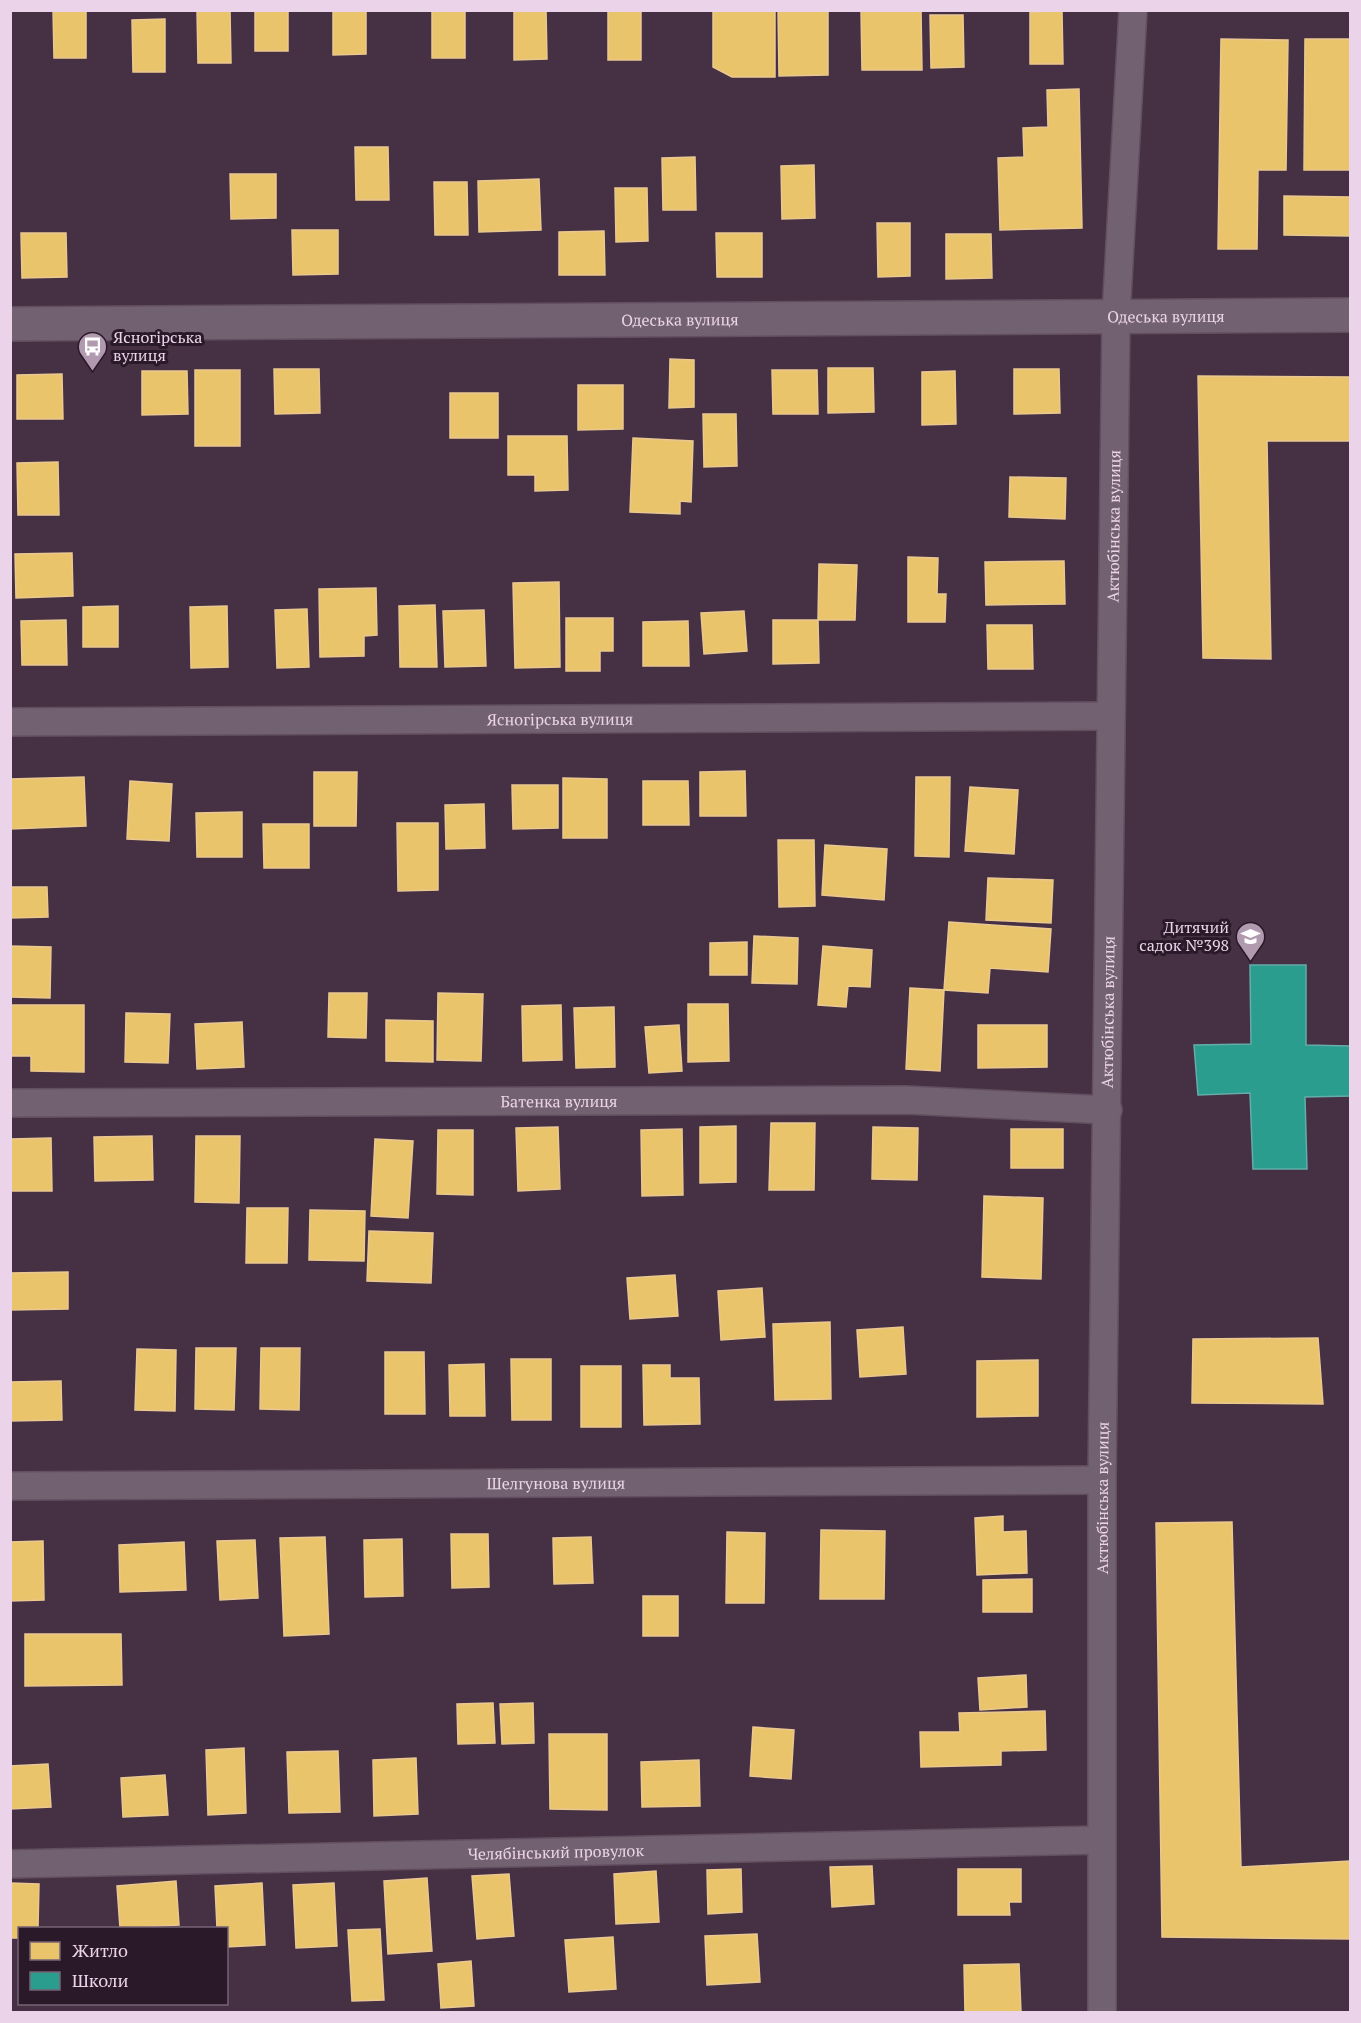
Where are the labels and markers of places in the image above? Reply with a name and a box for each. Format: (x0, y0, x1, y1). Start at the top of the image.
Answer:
place label: Ясногірська вулиця (113, 326, 202, 366)
bus stop icon: Ясногірська вулиця (76, 330, 108, 372)
place label: Дитячий садок №398 (1139, 916, 1229, 956)
school or university icon: Дитячий садок №398 (1234, 920, 1266, 962)

